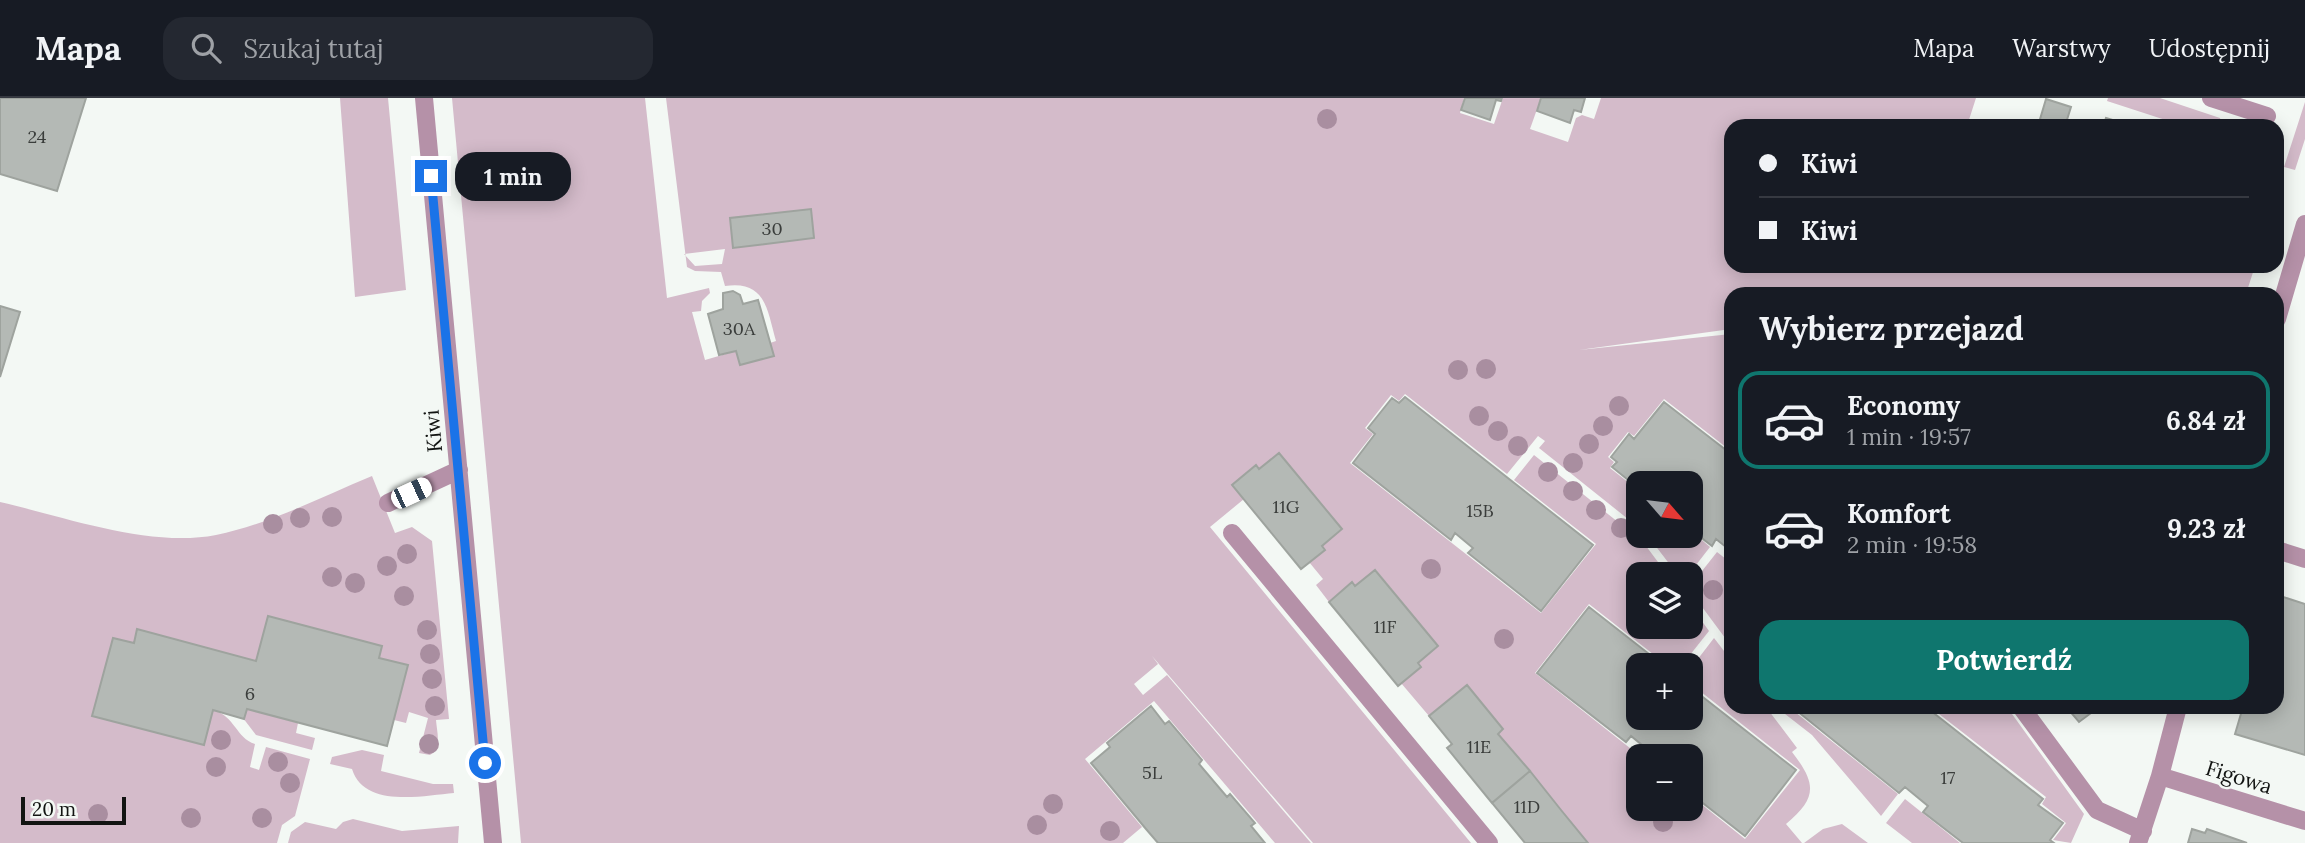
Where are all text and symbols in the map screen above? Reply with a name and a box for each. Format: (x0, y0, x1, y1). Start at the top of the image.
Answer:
search box (163, 17, 653, 80)
text: Mapa (35, 27, 121, 69)
icon: search (187, 29, 225, 67)
text: Szukaj tutaj (243, 32, 384, 65)
text: Mapa (1913, 33, 1974, 64)
text: Warstwy (2012, 33, 2111, 64)
text: Udostępnij (2149, 33, 2270, 64)
house number: 24 (27, 125, 47, 148)
text: Kiwi (1801, 147, 1857, 180)
callout: 1 min (456, 152, 571, 200)
route end (415, 160, 447, 192)
text: 1 min (484, 162, 542, 191)
text: Kiwi (1801, 214, 1857, 247)
house number: 30 (761, 217, 783, 240)
text: Wybierz przejazd (1759, 308, 2024, 349)
house number: 30A (723, 317, 756, 340)
icon: car (1763, 389, 1826, 452)
text: Economy (1847, 389, 1960, 422)
text: 6.84 zł (2166, 404, 2245, 437)
street label: Kiwi (418, 408, 448, 454)
text: 1 min · 19:57 (1847, 422, 1971, 451)
north arrow (1626, 471, 1703, 548)
map controls (1626, 471, 1703, 821)
car (388, 475, 435, 511)
house number: 11G (1273, 495, 1300, 518)
icon: car (1763, 497, 1826, 560)
text: Komfort (1847, 497, 1951, 530)
house number: 15B (1466, 499, 1494, 522)
text: 9.23 zł (2167, 512, 2245, 545)
text: 2 min · 19:58 (1847, 530, 1977, 559)
button: layers (1626, 562, 1703, 639)
house number: 11F (1374, 615, 1397, 638)
button: Potwierdź (1759, 620, 2249, 700)
button: + (1626, 653, 1703, 730)
house number: 6 (245, 682, 255, 705)
house number: 11E (1467, 735, 1491, 758)
button: − (1626, 744, 1703, 821)
route start (469, 747, 501, 779)
street label: Figowa (2202, 754, 2276, 800)
house number: 5L (1142, 761, 1163, 784)
house number: 17 (1941, 766, 1955, 789)
scale bar (21, 794, 126, 826)
house number: 11D (1514, 795, 1540, 818)
text: 20 m (32, 797, 76, 821)

